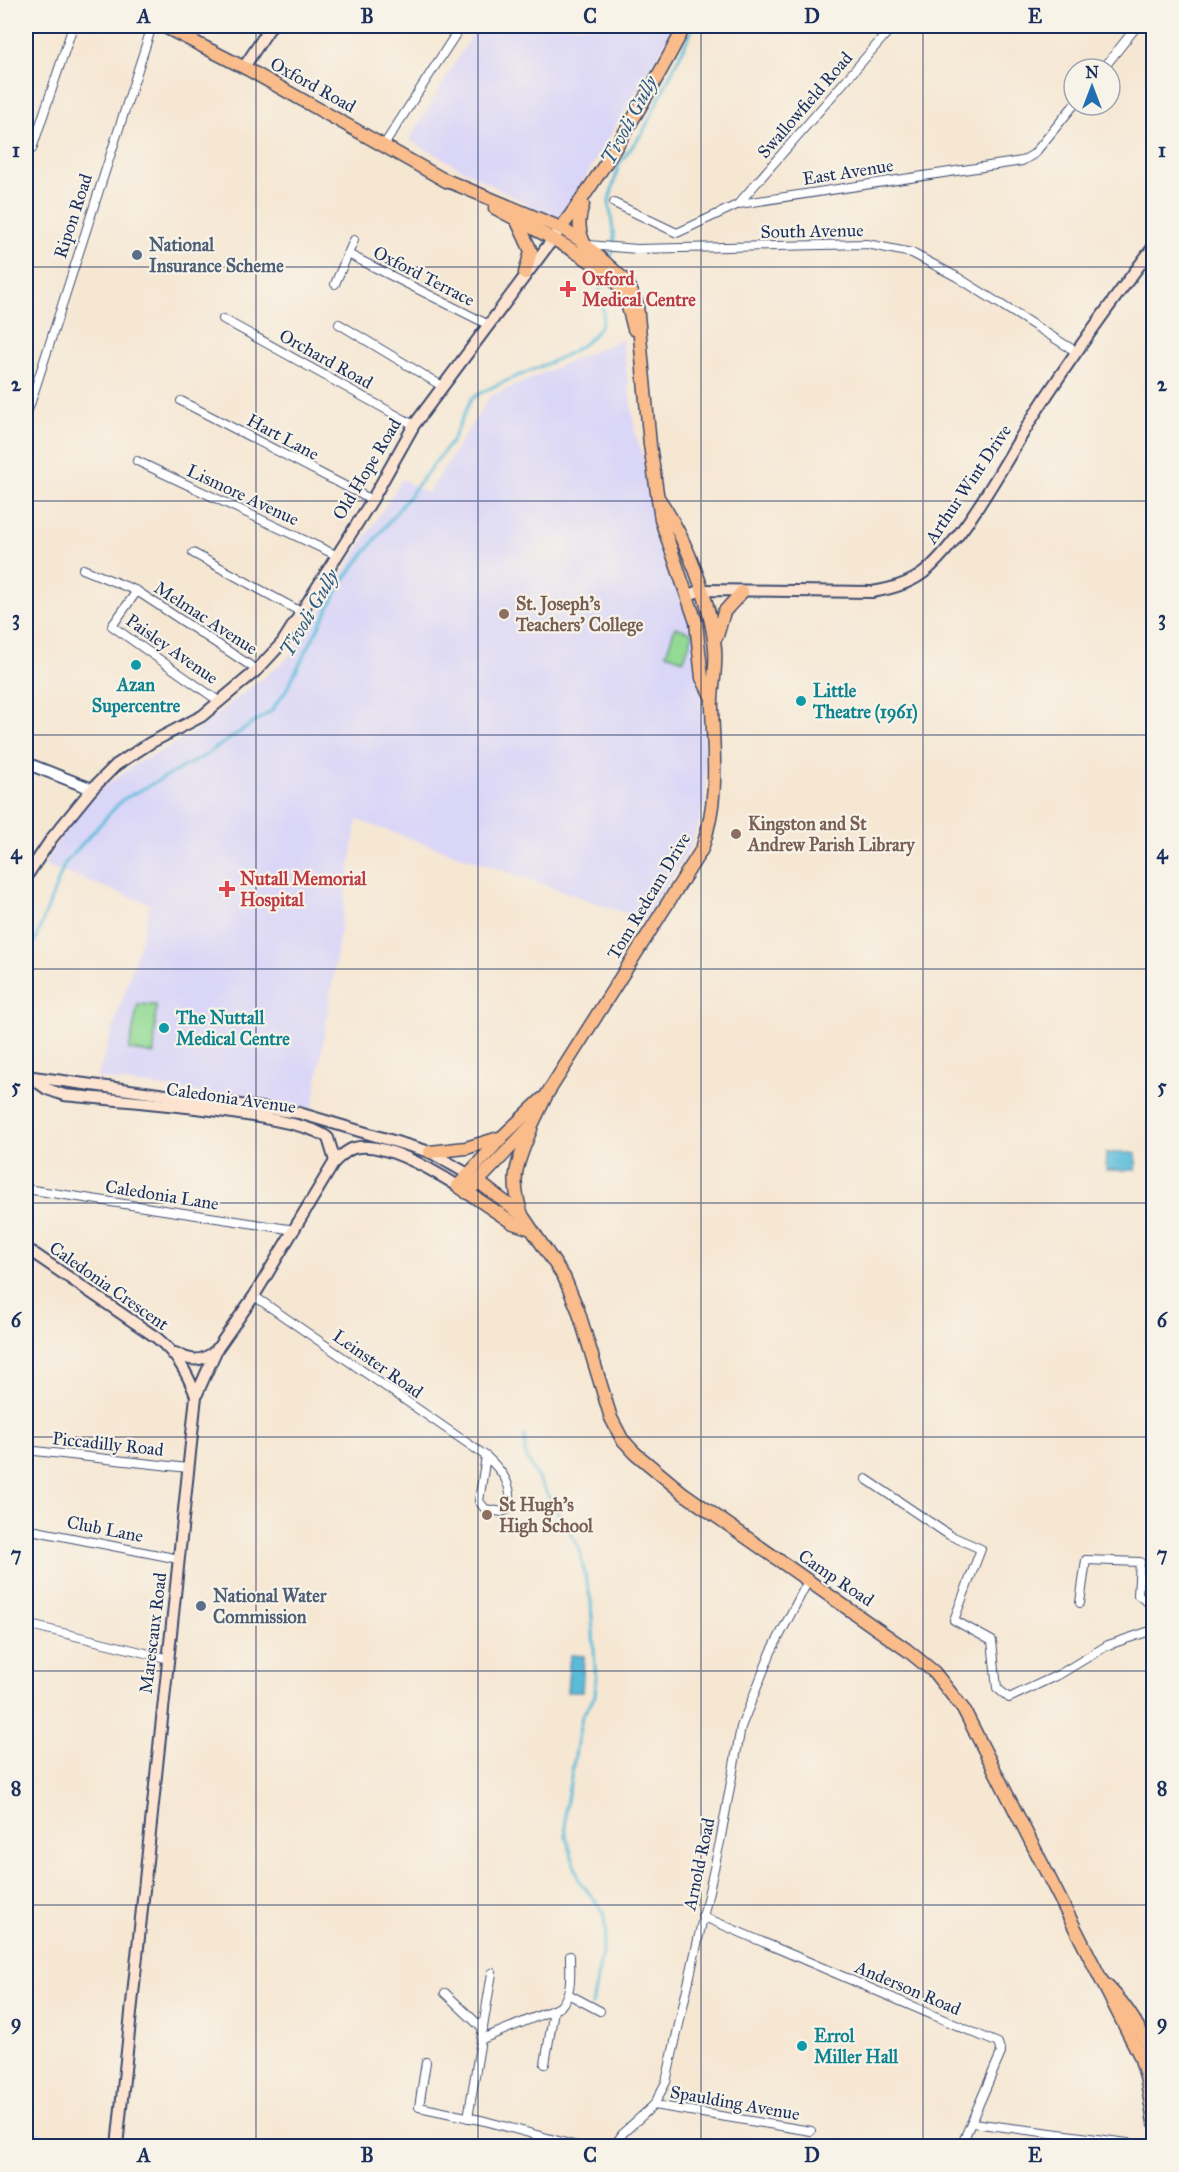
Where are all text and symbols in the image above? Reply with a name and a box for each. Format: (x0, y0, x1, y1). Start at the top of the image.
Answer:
text: A (135, 4, 151, 28)
text: B (360, 4, 374, 28)
text: C (583, 4, 597, 28)
text: D (804, 4, 820, 28)
text: E (1028, 4, 1043, 28)
street label: Swallowfield Road (753, 47, 857, 163)
street label: Oxford Road (266, 52, 360, 118)
north arrow (1062, 57, 1122, 117)
text: N (1085, 63, 1099, 82)
water label: Tivoli Gully (596, 70, 663, 168)
text: 1 (12, 138, 20, 162)
text: 1 (1158, 138, 1166, 162)
street label: East Avenue (801, 154, 895, 190)
street label: Ripon Road (49, 171, 97, 261)
street label: South Avenue (760, 219, 864, 243)
place label: National Insurance Scheme (149, 234, 284, 277)
street label: Oxford Terrace (370, 241, 478, 311)
marker: National Insurance Scheme (130, 248, 144, 262)
place label: Oxford Medical Centre (582, 268, 696, 311)
marker: Oxford Medical Centre (559, 280, 577, 298)
street label: Orchard Road (275, 324, 377, 394)
text: 2 (11, 372, 22, 396)
text: 2 (1157, 372, 1168, 396)
street label: Hart Lane (243, 409, 323, 465)
street label: Old Hope Road (328, 414, 406, 524)
street label: Arthur Wint Drive (919, 420, 1016, 549)
street label: Lismore Avenue (183, 459, 303, 531)
water label: Tivoli Gully (274, 564, 344, 661)
street label: Melmac Avenue (150, 576, 262, 660)
place label: St. Joseph's Teachers' College (515, 593, 644, 637)
text: 3 (12, 606, 20, 631)
text: 3 (1158, 606, 1166, 631)
marker: St. Joseph's Teachers' College (497, 607, 511, 621)
street label: Paisley Avenue (122, 609, 222, 689)
marker: Azan Supercentre (129, 658, 143, 672)
place label: Azan Supercentre (92, 674, 181, 718)
place label: Little Theatre (1961) (812, 680, 918, 724)
marker: Little Theatre (1961) (794, 694, 808, 708)
place label: Kingston and St Andrew Parish Library (747, 813, 916, 857)
marker: Kingston and St Andrew Parish Library (729, 827, 743, 841)
street label: Tom Redcam Drive (603, 829, 695, 963)
text: 4 (10, 840, 22, 865)
text: 4 (1156, 840, 1168, 865)
place label: Nutall Memorial Hospital (240, 868, 368, 912)
marker: Nutall Memorial Hospital (218, 880, 236, 898)
place label: The Nuttall Medical Centre (175, 1007, 290, 1050)
marker: The Nuttall Medical Centre (157, 1021, 171, 1035)
text: 5 (11, 1074, 21, 1098)
text: 5 (1157, 1074, 1167, 1098)
street label: Caledonia Avenue (165, 1078, 297, 1118)
street label: Caledonia Lane (104, 1175, 220, 1215)
street label: Caledonia Crescent (45, 1237, 173, 1336)
text: 6 (11, 1308, 23, 1332)
text: 6 (1157, 1308, 1169, 1332)
street label: Leinster Road (329, 1325, 427, 1403)
street label: Piccadilly Road (51, 1427, 165, 1461)
place label: St Hugh's High School (499, 1494, 594, 1538)
marker: St Hugh's High School (480, 1508, 494, 1522)
street label: Club Lane (65, 1511, 145, 1547)
text: 7 (11, 1542, 22, 1566)
text: 7 (1157, 1542, 1168, 1566)
street label: Camp Road (794, 1545, 878, 1611)
street label: Marescaux Road (135, 1571, 171, 1695)
place label: National Water Commission (213, 1585, 328, 1628)
marker: National Water Commission (194, 1599, 208, 1613)
text: 8 (11, 1776, 21, 1800)
text: 8 (1157, 1776, 1167, 1800)
street label: Arnold Road (678, 1816, 720, 1913)
street label: Anderson Road (851, 1955, 964, 2020)
text: 9 (11, 2010, 21, 2035)
text: 9 (1157, 2010, 1167, 2035)
place label: Errol Miller Hall (814, 2025, 899, 2068)
marker: Errol Miller Hall (795, 2039, 809, 2053)
street label: Spaulding Avenue (668, 2081, 802, 2126)
text: A (135, 2143, 151, 2167)
text: B (360, 2143, 374, 2167)
text: C (583, 2143, 597, 2167)
text: D (804, 2143, 820, 2167)
text: E (1028, 2143, 1043, 2167)

